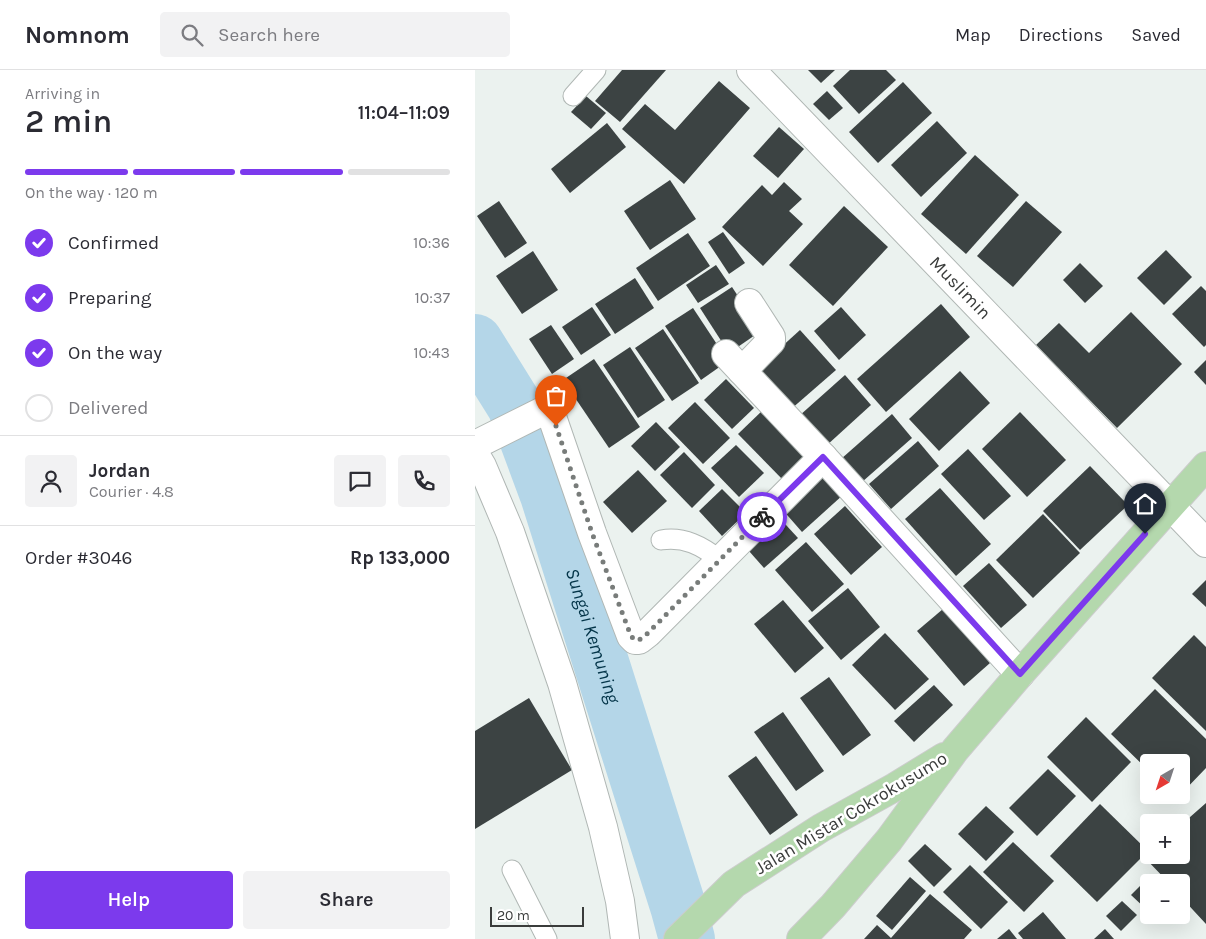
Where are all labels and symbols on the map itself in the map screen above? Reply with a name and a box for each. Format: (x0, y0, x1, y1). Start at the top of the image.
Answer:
street label: Muslimin (925, 252, 996, 324)
pin (535, 375, 577, 426)
pin (1124, 483, 1166, 534)
courier (737, 492, 787, 542)
water label: Sungai Kemuning (561, 565, 625, 707)
street label: Jalan Mistar Cokrokusumo (751, 747, 951, 879)
north arrow (1140, 754, 1190, 804)
scale bar (490, 904, 584, 927)

